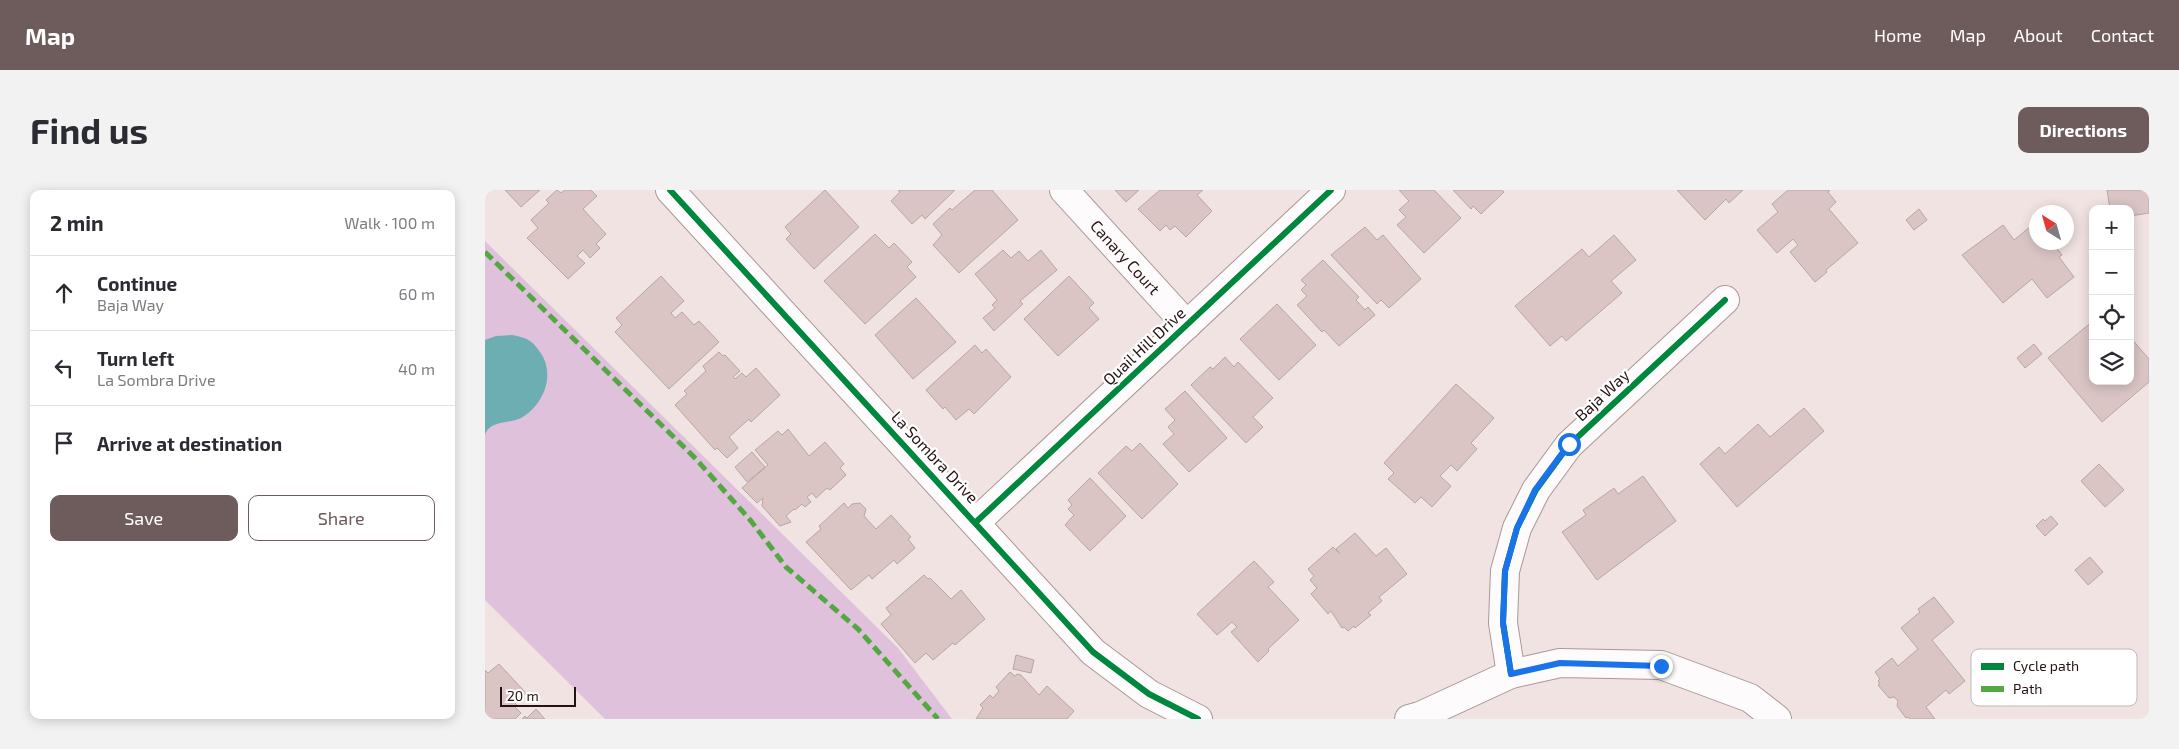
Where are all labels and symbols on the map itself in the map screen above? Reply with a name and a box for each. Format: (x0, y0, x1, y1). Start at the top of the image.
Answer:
north arrow (2029, 205, 2074, 250)
street label: Canary Court (1087, 216, 1164, 298)
street label: Quail Hill Drive (1098, 303, 1190, 389)
street label: Baja Way (1571, 364, 1634, 425)
street label: La Sombra Drive (888, 407, 983, 506)
route start (1558, 433, 1581, 456)
legend (1971, 649, 2137, 706)
route end (1650, 655, 1673, 678)
text: Cycle path (2013, 657, 2079, 674)
text: Path (2013, 680, 2042, 697)
scale bar (500, 684, 576, 707)

